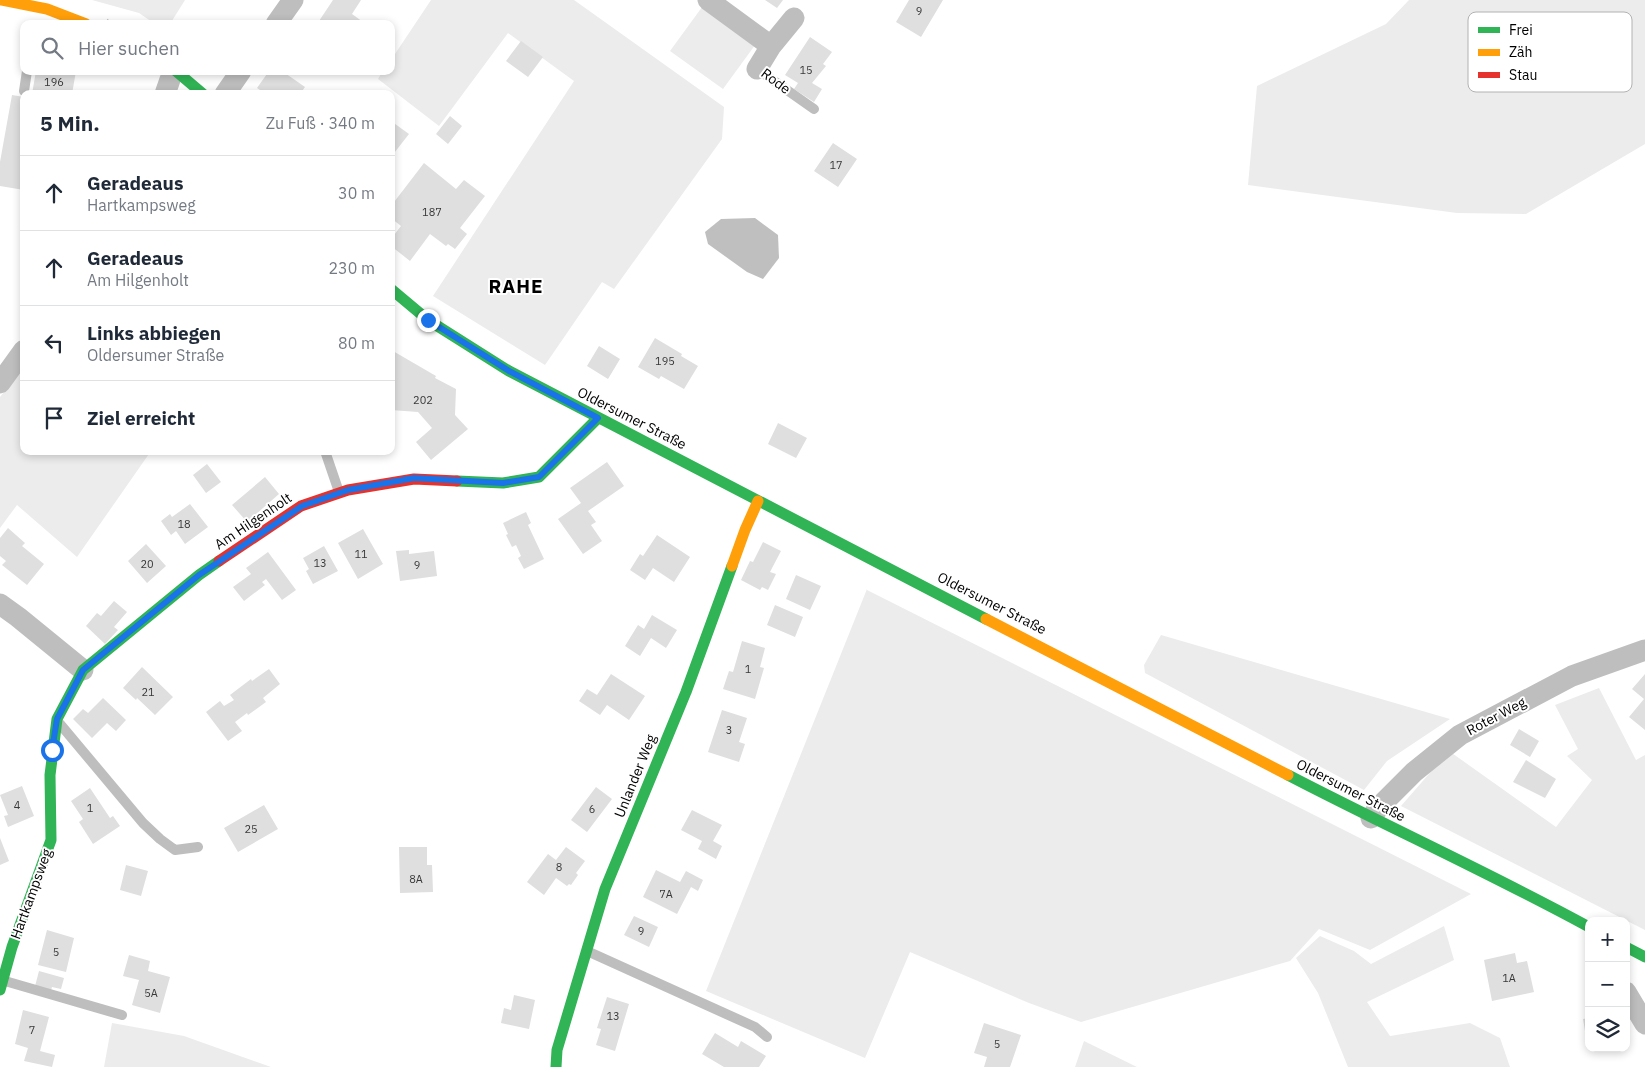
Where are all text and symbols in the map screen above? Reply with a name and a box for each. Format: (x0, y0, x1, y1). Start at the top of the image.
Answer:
house number: 9 (916, 4, 922, 18)
legend (1468, 12, 1632, 92)
search box (20, 20, 395, 75)
text: Frei (1509, 21, 1533, 39)
icon: search (38, 34, 66, 62)
text: Hier suchen (78, 36, 180, 60)
text: Zäh (1509, 43, 1533, 61)
house number: 15 (799, 63, 813, 77)
street label: Rode (758, 64, 795, 98)
text: Stau (1509, 66, 1537, 84)
house number: 196 (44, 75, 64, 89)
text: 5 Min. (40, 109, 100, 137)
text: Zu Fuß · 340 m (266, 113, 375, 133)
house number: 17 (829, 158, 843, 172)
text: Geradeaus (87, 171, 184, 195)
icon: ahead (40, 179, 68, 207)
text: 30 m (338, 183, 375, 203)
text: Hartkampsweg (87, 195, 196, 215)
house number: 187 (422, 205, 442, 219)
text: Geradeaus (87, 246, 184, 270)
icon: ahead (40, 254, 68, 282)
text: 230 m (328, 258, 375, 278)
text: Am Hilgenholt (87, 270, 189, 290)
district label: RAHE (488, 274, 544, 298)
route end (417, 309, 440, 332)
text: Links abbiegen (87, 321, 221, 345)
icon: left (40, 329, 68, 357)
text: 80 m (338, 333, 375, 353)
text: Oldersumer Straße (87, 345, 224, 365)
house number: 195 (655, 354, 675, 368)
street label: Oldersumer Straße (574, 383, 690, 453)
house number: 202 (413, 393, 433, 407)
icon: arrive (40, 404, 68, 432)
text: Ziel erreicht (87, 406, 195, 430)
street label: Am Hilgenholt (211, 489, 295, 553)
house number: 18 (177, 517, 191, 531)
house number: 11 (354, 547, 368, 561)
house number: 13 (313, 556, 327, 570)
house number: 20 (140, 557, 154, 571)
house number: 9 (414, 558, 420, 572)
street label: Oldersumer Straße (934, 568, 1050, 638)
house number: 1 (745, 662, 752, 676)
house number: 21 (141, 685, 155, 699)
street label: Roter Weg (1463, 693, 1529, 739)
house number: 3 (726, 723, 732, 737)
street label: Unlander Weg (610, 731, 660, 820)
route start (41, 739, 64, 762)
street label: Oldersumer Straße (1293, 755, 1409, 825)
house number: 4 (14, 798, 21, 812)
house number: 1 (87, 801, 94, 815)
house number: 6 (589, 802, 595, 816)
house number: 25 (244, 822, 258, 836)
street label: Hartkampsweg (6, 846, 56, 942)
house number: 8 (556, 860, 562, 874)
house number: 8A (409, 872, 423, 886)
house number: 7A (659, 887, 673, 901)
map controls (1585, 917, 1630, 1052)
button: + (1585, 917, 1630, 962)
house number: 9 (638, 924, 644, 938)
house number: 5 (53, 945, 59, 959)
button: − (1585, 962, 1630, 1007)
house number: 1A (1502, 971, 1516, 985)
house number: 5A (144, 986, 158, 1000)
button: layers (1585, 1007, 1630, 1052)
house number: 13 (606, 1009, 620, 1023)
house number: 7 (29, 1023, 35, 1037)
house number: 5 (994, 1037, 1000, 1051)

